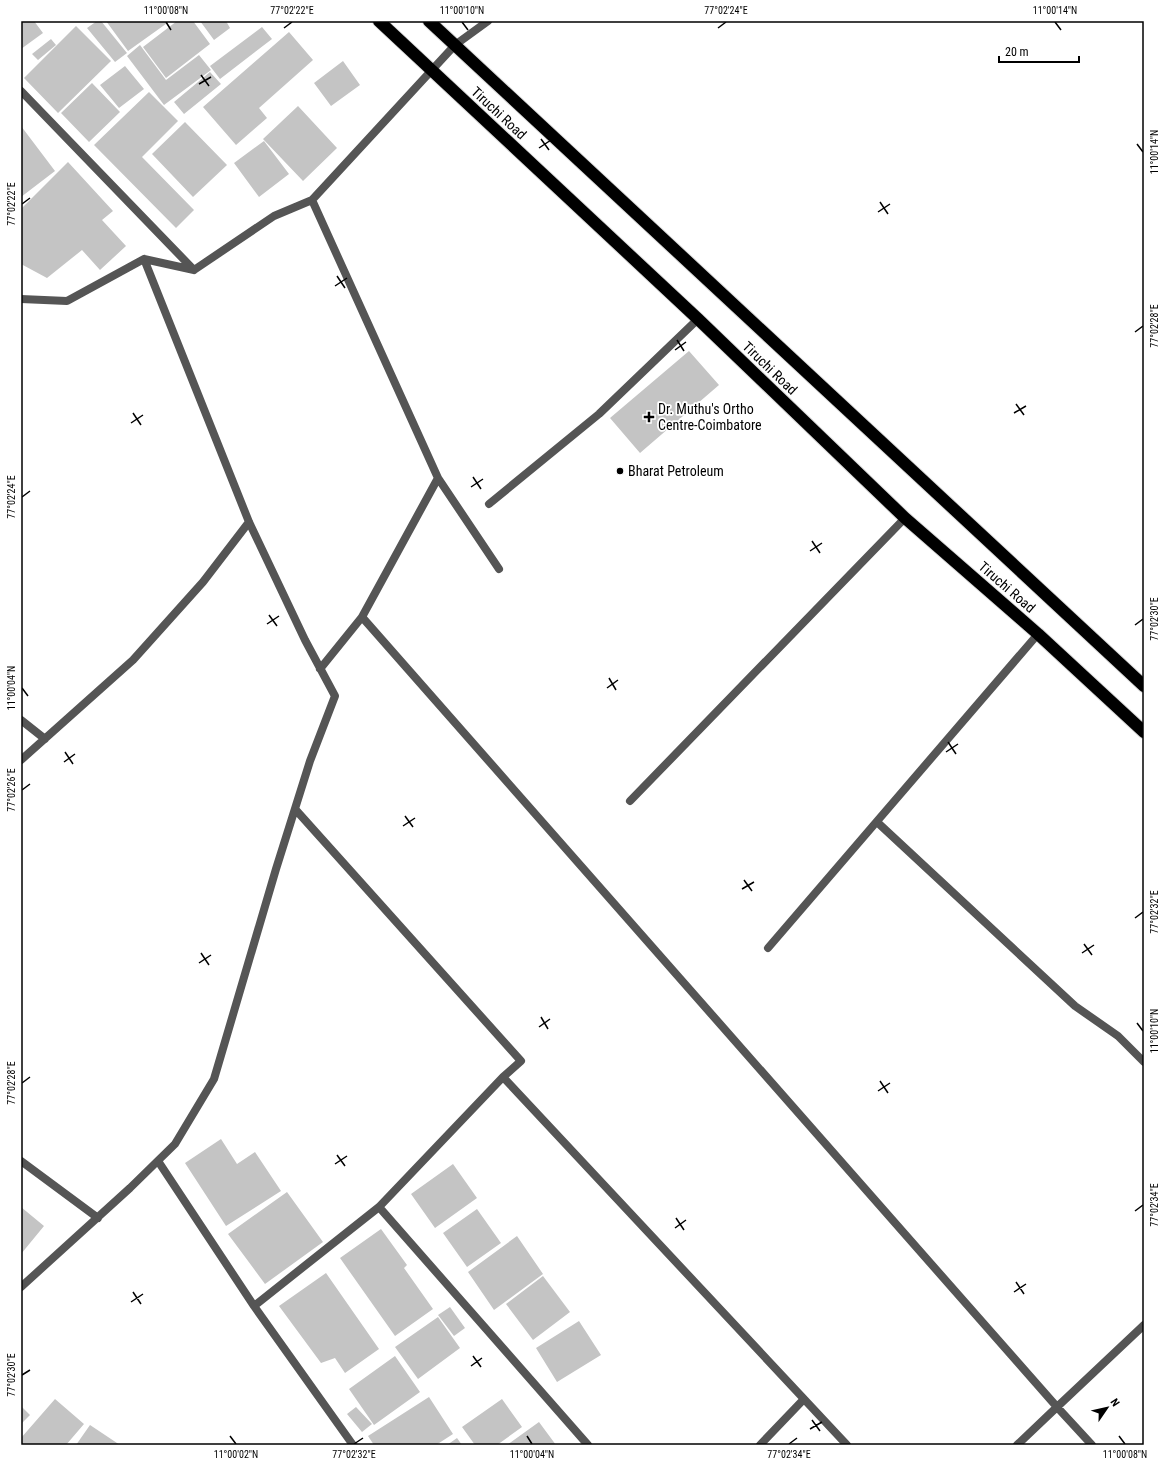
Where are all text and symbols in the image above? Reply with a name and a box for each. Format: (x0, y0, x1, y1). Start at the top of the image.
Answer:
text: 11°00'08"N (144, 5, 188, 16)
text: 77°02'22"E (270, 5, 314, 16)
text: 11°00'10"N (440, 5, 484, 16)
text: 77°02'24"E (704, 5, 748, 16)
text: 11°00'14"N (1033, 5, 1077, 16)
scale bar (999, 38, 1079, 64)
text: 20 m (1005, 45, 1029, 59)
street label: Tiruchi Road (468, 84, 530, 142)
text: 11°00'14"N (1149, 130, 1160, 174)
text: 77°02'22"E (6, 182, 17, 226)
text: 77°02'28"E (1149, 304, 1160, 348)
street label: Tiruchi Road (740, 338, 800, 398)
place label: Dr. Muthu's Ortho Centre-Coimbatore (658, 401, 762, 433)
marker: Dr. Muthu's Ortho Centre-Coimbatore (643, 411, 655, 423)
place label: Bharat Petroleum (628, 463, 724, 479)
marker: Bharat Petroleum (615, 466, 625, 476)
text: 77°02'24"E (6, 475, 17, 519)
street label: Tiruchi Road (976, 558, 1038, 616)
text: 77°02'30"E (1149, 597, 1160, 641)
text: 11°00'04"N (6, 666, 17, 710)
text: 77°02'26"E (6, 768, 17, 812)
text: 77°02'32"E (1149, 890, 1160, 934)
text: 11°00'10"N (1149, 1009, 1160, 1053)
text: 77°02'28"E (6, 1061, 17, 1105)
text: 77°02'34"E (1149, 1183, 1160, 1227)
text: 77°02'30"E (6, 1353, 17, 1397)
north arrow (1087, 1388, 1127, 1428)
text: N (1108, 1396, 1122, 1409)
text: 11°00'02"N (214, 1449, 258, 1460)
text: 77°02'32"E (332, 1449, 376, 1460)
text: 11°00'04"N (510, 1449, 554, 1460)
text: 77°02'34"E (767, 1449, 811, 1460)
text: 11°00'08"N (1103, 1449, 1147, 1460)

